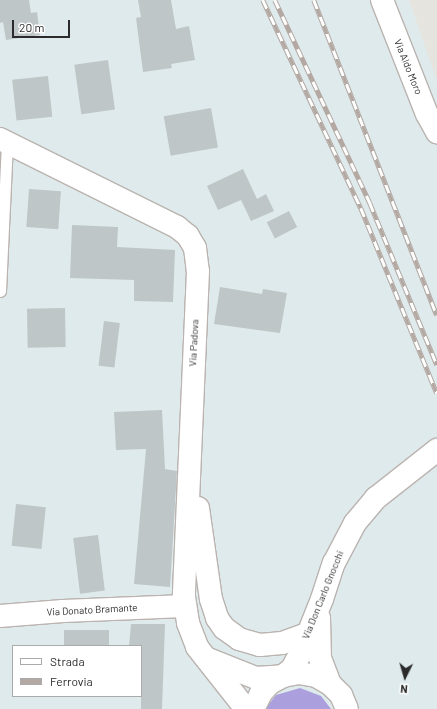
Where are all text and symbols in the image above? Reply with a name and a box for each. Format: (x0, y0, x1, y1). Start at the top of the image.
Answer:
scale bar (14, 12, 72, 38)
text: 20 m (19, 20, 45, 34)
street label: Via Aldo Moro (391, 38, 425, 96)
street label: Via Padova (187, 319, 201, 367)
street label: Via Don Carlo Gnocchi (300, 549, 346, 641)
street label: Via Donato Bramante (46, 602, 138, 618)
legend (12, 645, 142, 697)
text: Strada (50, 654, 85, 668)
north arrow (385, 657, 425, 697)
text: Ferrovia (50, 674, 93, 688)
text: N (400, 683, 408, 696)

